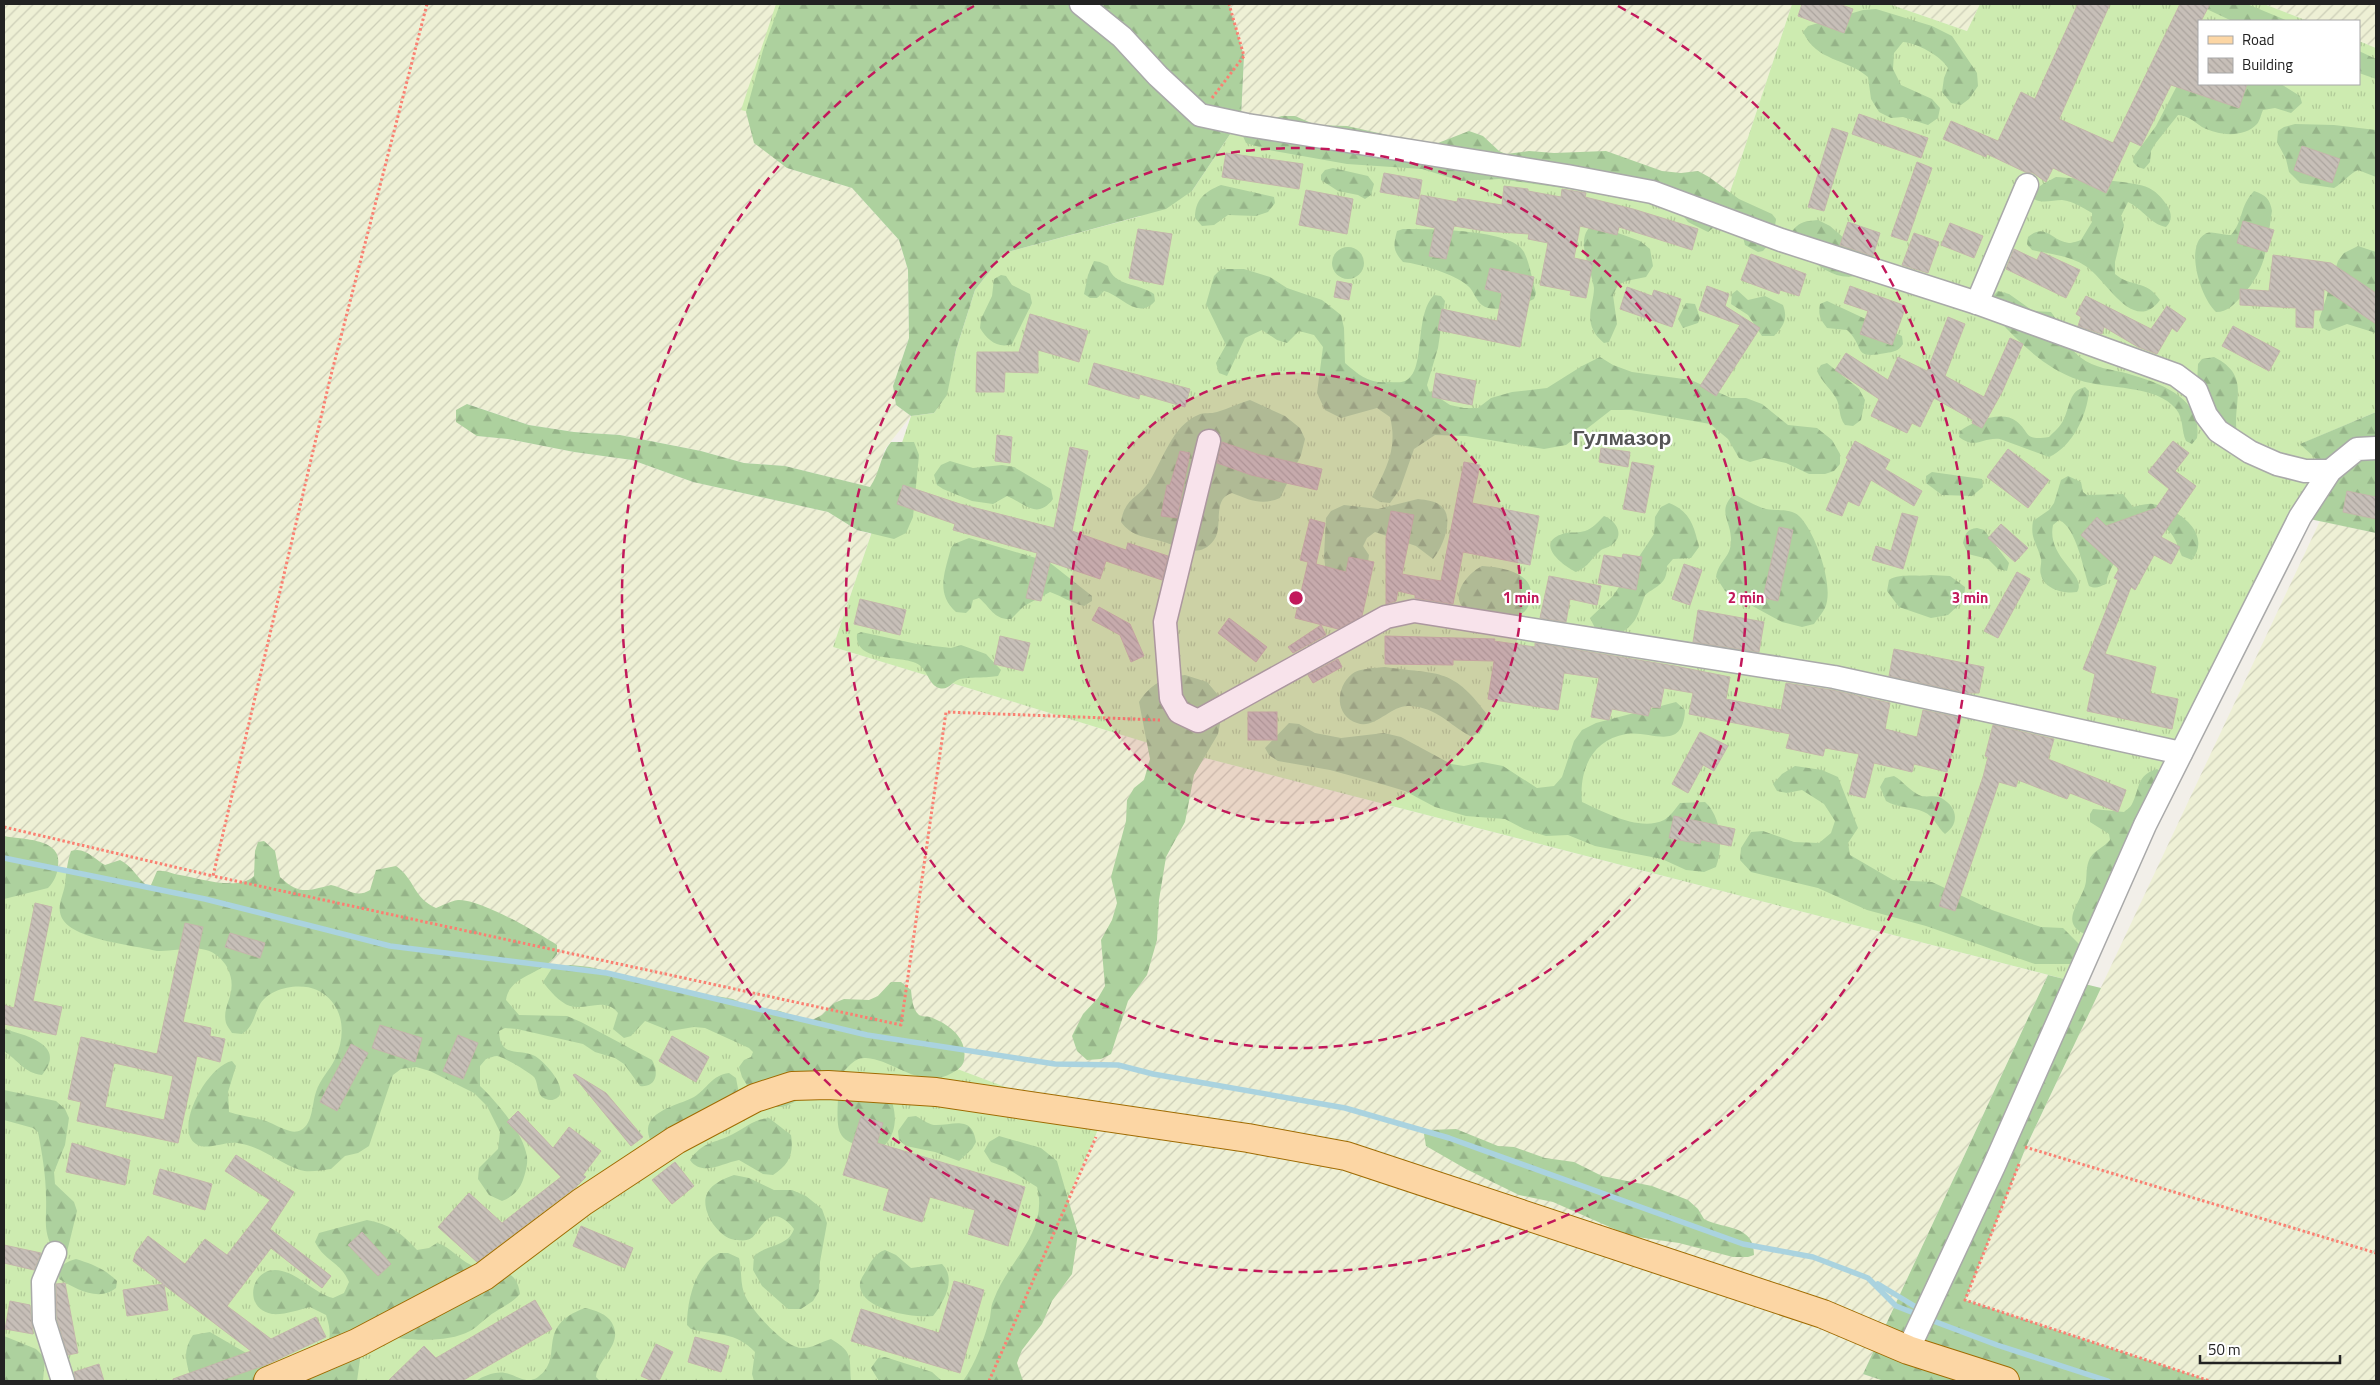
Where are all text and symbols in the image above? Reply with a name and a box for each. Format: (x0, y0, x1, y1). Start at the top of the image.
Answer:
legend (2198, 20, 2360, 85)
text: Road (2242, 28, 2274, 51)
text: Building (2242, 53, 2293, 76)
district label: Гулмазор (1573, 421, 1671, 453)
text: 1 min (1503, 586, 1539, 609)
text: 2 min (1728, 586, 1764, 609)
text: 3 min (1952, 586, 1988, 609)
centre of rings (1287, 589, 1305, 607)
scale bar (2200, 1332, 2340, 1364)
text: 50 m (2208, 1338, 2241, 1361)

